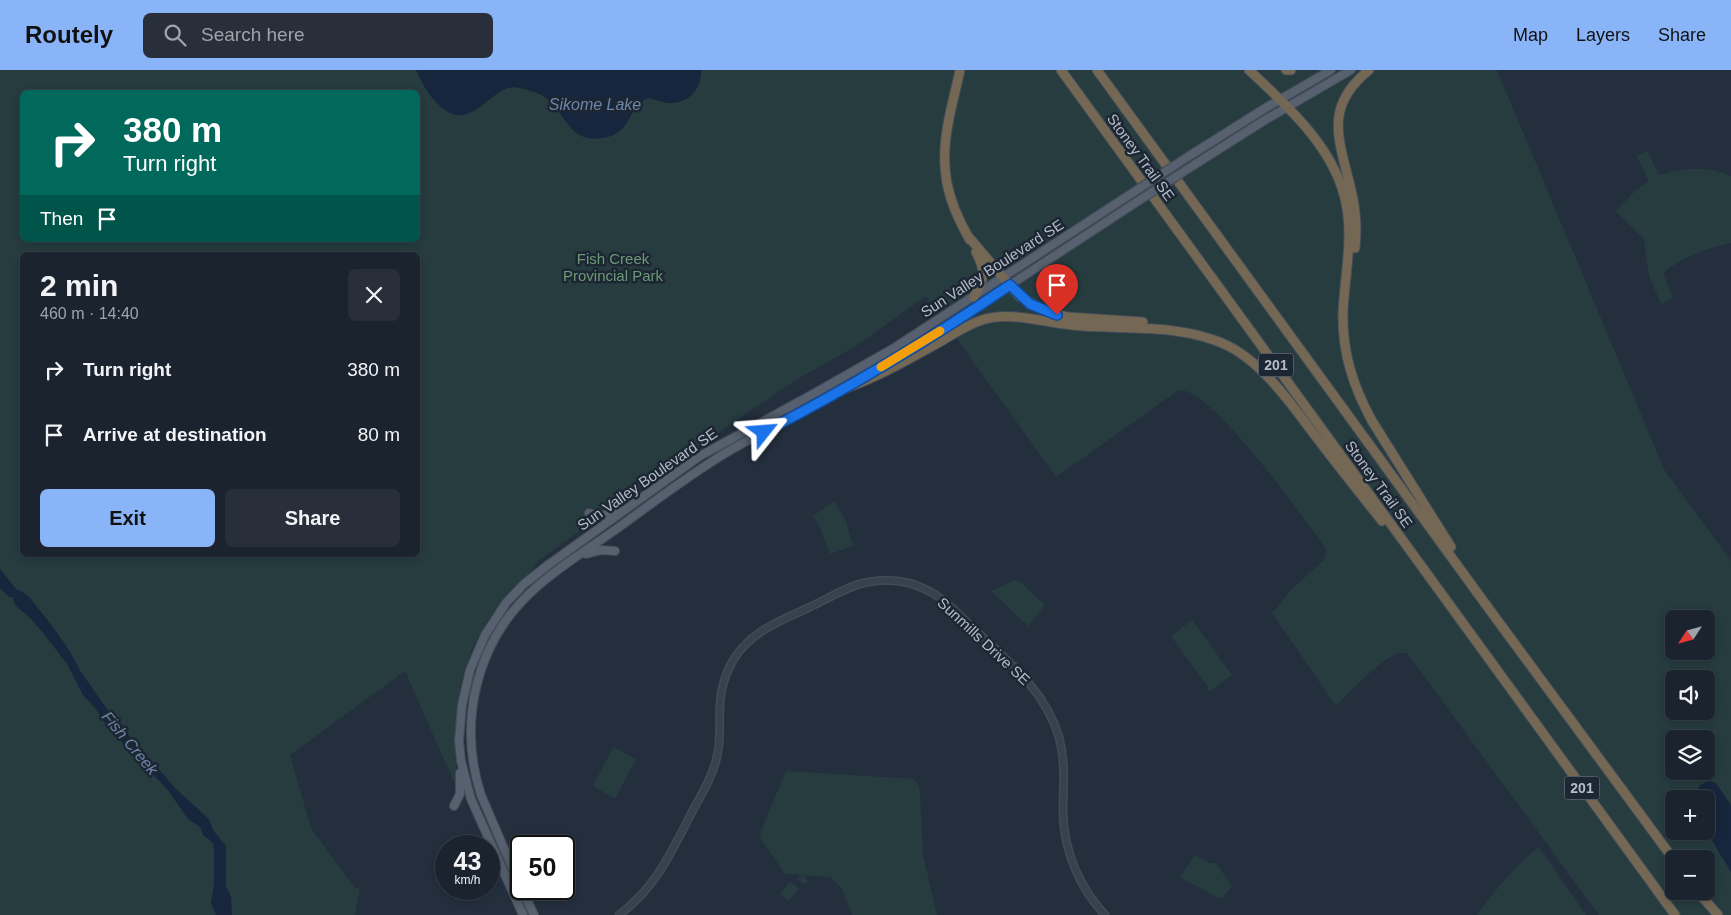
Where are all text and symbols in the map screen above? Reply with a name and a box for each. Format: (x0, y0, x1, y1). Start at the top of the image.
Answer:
search box (143, 13, 493, 58)
text: Routely (25, 21, 113, 48)
icon: search (161, 21, 189, 49)
text: Search here (201, 24, 305, 45)
text: Map (1513, 25, 1548, 45)
text: Layers (1576, 25, 1630, 45)
text: Share (1658, 25, 1706, 45)
water label: Sikome Lake (549, 96, 641, 113)
icon: right (40, 110, 105, 175)
text: 380 m (123, 110, 222, 149)
street label: Stoney Trail SE (1104, 110, 1178, 204)
text: Turn right (123, 151, 216, 176)
icon: arrive (93, 205, 121, 233)
text: Then (40, 208, 83, 229)
street label: Sun Valley Boulevard SE (918, 216, 1066, 320)
park label: Fish Creek Provincial Park (563, 250, 664, 284)
pin (1036, 264, 1078, 315)
text: 2 min (40, 269, 118, 302)
button: close (348, 269, 400, 321)
icon: arrive (1043, 271, 1071, 299)
text: 460 m · 14:40 (40, 305, 139, 322)
road number: 201 (1258, 354, 1294, 376)
icon: right (40, 356, 68, 384)
text: Turn right (83, 359, 171, 380)
text: 380 m (347, 359, 400, 380)
position arrow (737, 405, 789, 457)
icon: arrive (40, 421, 68, 449)
text: Arrive at destination (83, 424, 267, 445)
text: 80 m (358, 424, 400, 445)
street label: Sun Valley Boulevard SE (574, 424, 720, 534)
street label: Stoney Trail SE (1342, 437, 1416, 531)
button: Exit (40, 489, 215, 547)
button: Share (225, 489, 400, 547)
street label: Sunmills Drive SE (934, 594, 1034, 688)
north arrow (1665, 610, 1715, 660)
map controls (1665, 610, 1715, 900)
button: sound (1665, 670, 1715, 720)
water label: Fish Creek (99, 708, 162, 779)
button: layers (1665, 730, 1715, 780)
road number: 201 (1564, 776, 1600, 800)
button: + (1665, 790, 1715, 840)
speed limit sign: 50 (510, 835, 575, 900)
text: 43 (454, 847, 481, 875)
button: − (1665, 850, 1715, 900)
text: km/h (454, 873, 481, 887)

